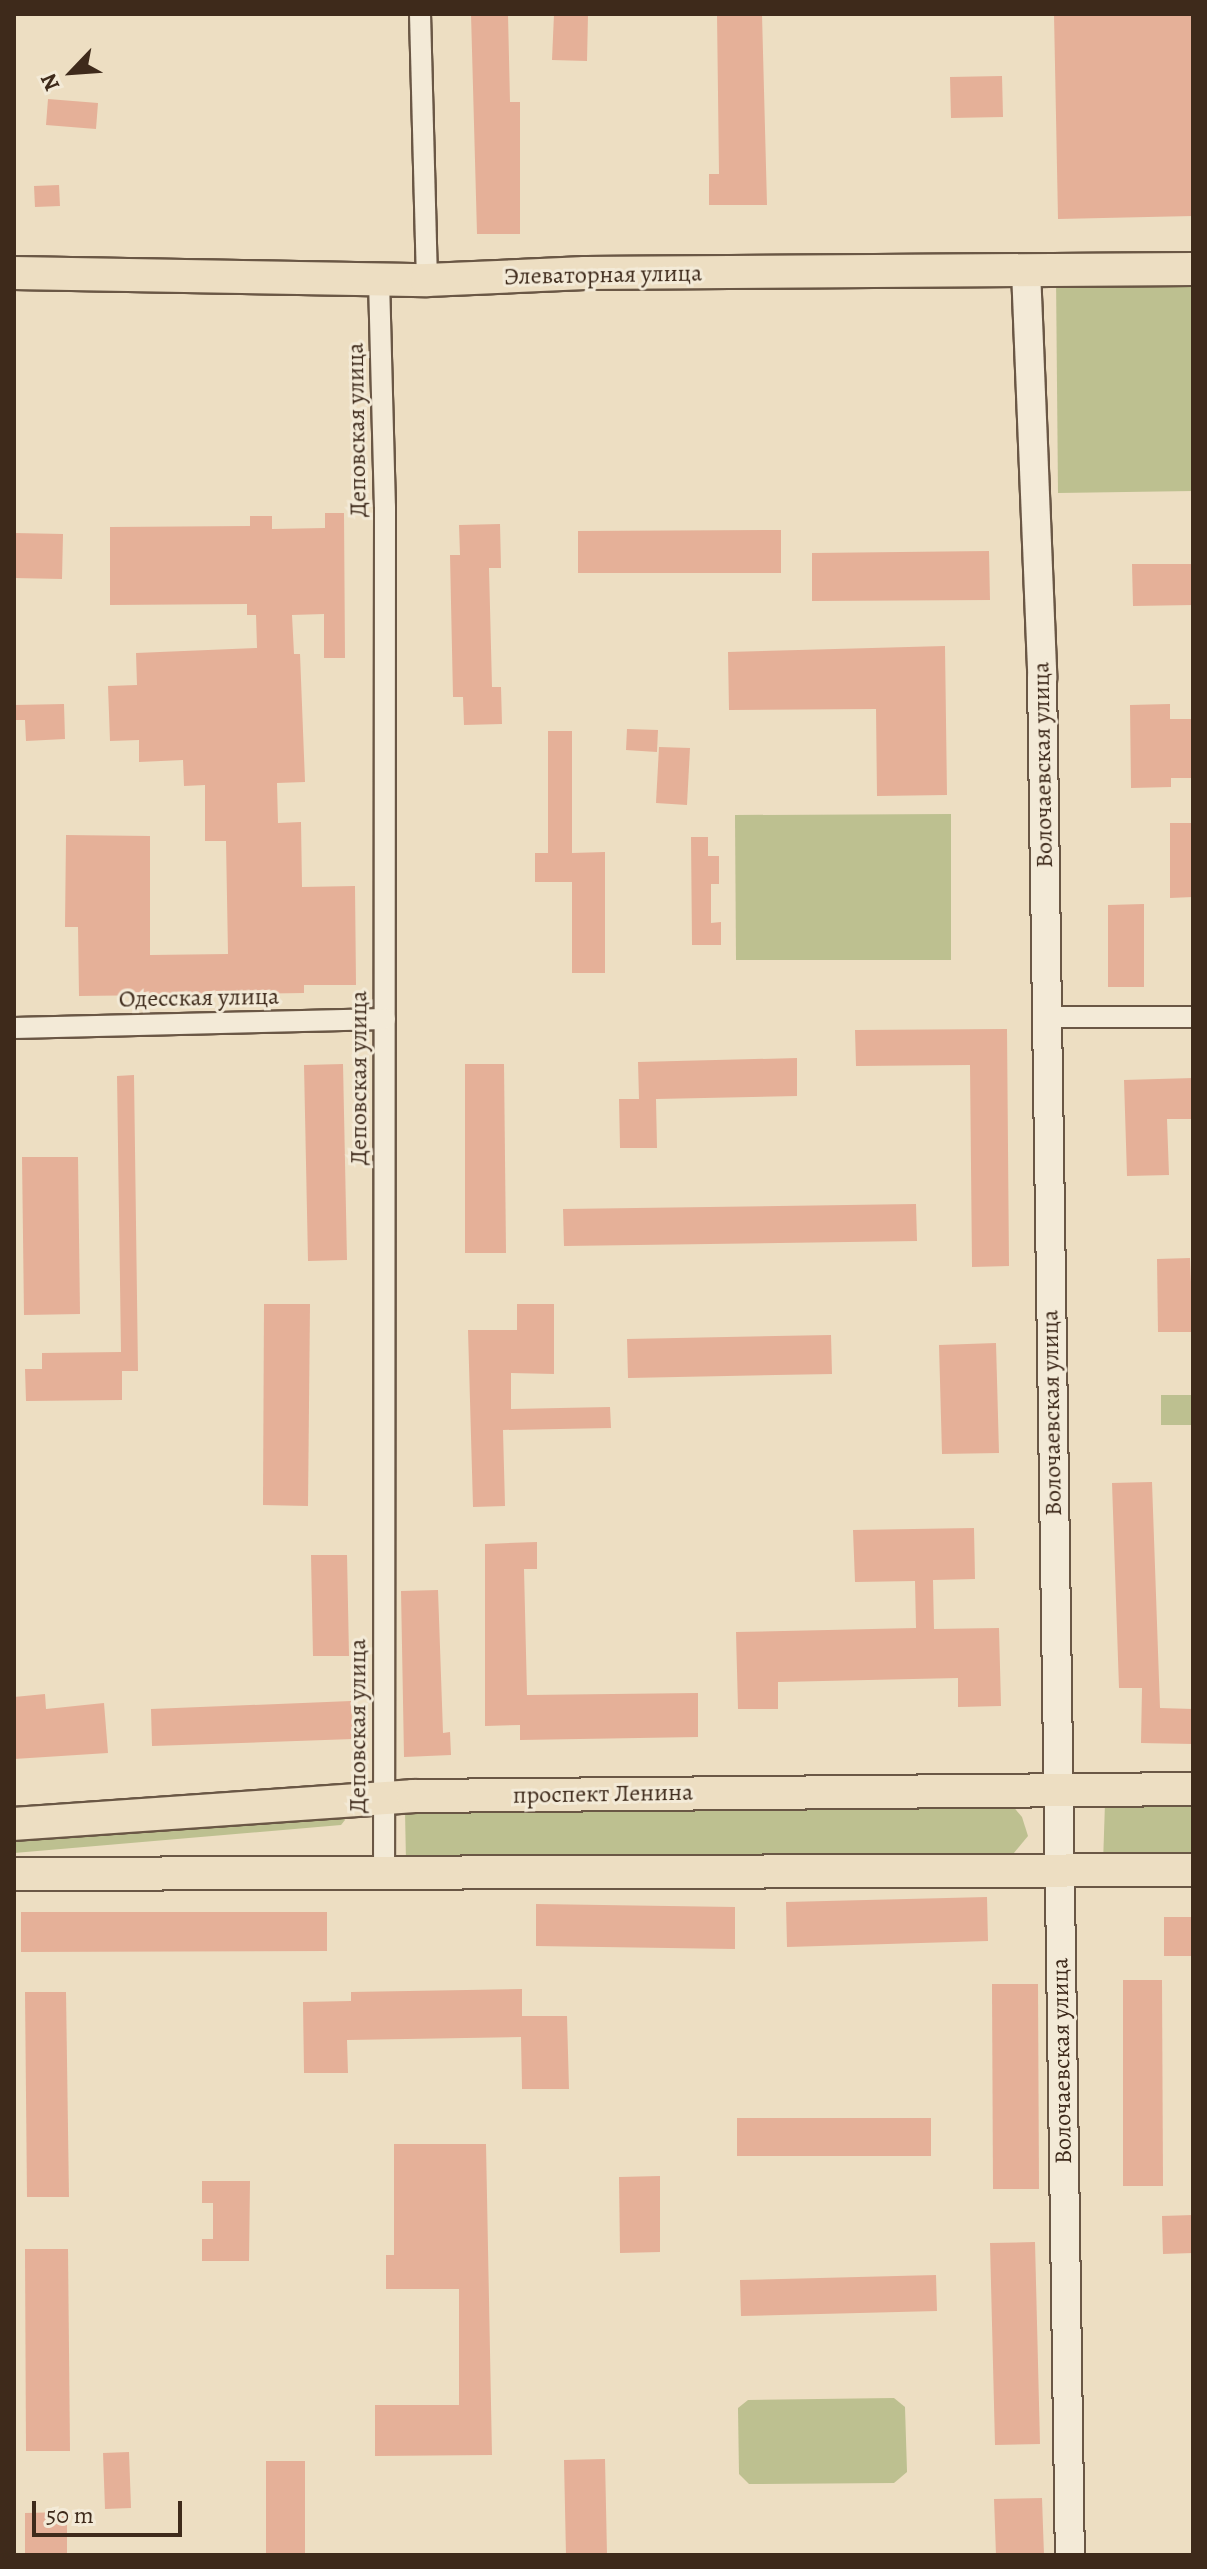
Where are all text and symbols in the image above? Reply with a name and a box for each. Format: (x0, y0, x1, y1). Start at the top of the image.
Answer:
north arrow (32, 32, 112, 112)
text: N (33, 69, 67, 96)
street label: Элеваторная улица (504, 259, 702, 291)
street label: Деповская улица (341, 343, 373, 517)
street label: Волочаевская улица (1027, 662, 1059, 868)
street label: Одесская улица (119, 982, 279, 1014)
street label: Деповская улица (345, 991, 373, 1165)
street label: Волочаевская улица (1036, 1310, 1068, 1516)
street label: Деповская улица (344, 1639, 372, 1813)
street label: проспект Ленина (513, 1778, 693, 1810)
street label: Волочаевская улица (1046, 1958, 1078, 2164)
scale bar (36, 2485, 186, 2535)
text: 50 m (46, 2499, 94, 2531)

